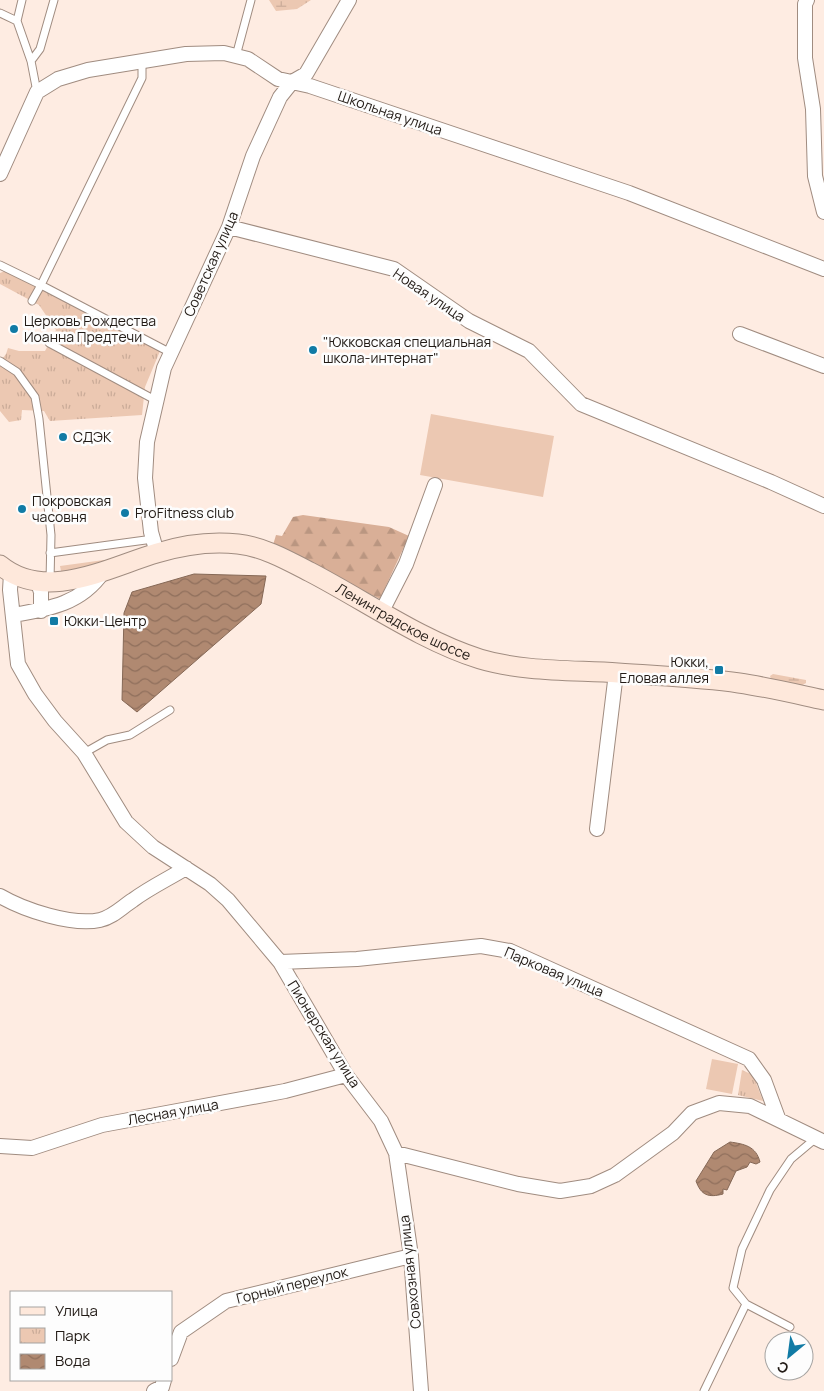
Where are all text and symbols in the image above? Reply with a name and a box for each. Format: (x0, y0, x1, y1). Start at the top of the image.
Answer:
street label: Школьная улица (335, 86, 445, 139)
street label: Советская улица (179, 208, 242, 319)
street label: Новая улица (389, 263, 469, 326)
place label: Церковь Рождества Иоанна Предтечи (24, 311, 156, 346)
marker: Церковь Рождества Иоанна Предтечи (8, 323, 20, 335)
place label: "Юкковская специальная школа-интернат" (323, 332, 491, 367)
marker: "Юкковская специальная школа-интернат" (307, 344, 319, 356)
place label: СДЭК (73, 427, 112, 446)
marker: СДЭК (57, 431, 69, 443)
place label: Покровская часовня (32, 491, 111, 526)
marker: Покровская часовня (16, 503, 28, 515)
place label: ProFitness club (135, 503, 234, 522)
marker: ProFitness club (119, 507, 131, 519)
street label: Ленинградское шоссе (333, 578, 474, 664)
place label: Юкки-Центр (64, 611, 146, 630)
marker: Юкки-Центр (48, 615, 60, 627)
place label: Юкки, Еловая аллея (619, 652, 709, 687)
marker: Юкки, Еловая аллея (713, 664, 725, 676)
street label: Парковая улица (502, 942, 607, 1001)
street label: Пионерская улица (284, 976, 365, 1091)
street label: Лесная улица (126, 1094, 220, 1129)
street label: Совхозная улица (394, 1214, 425, 1330)
street label: Горный переулок (234, 1261, 351, 1308)
legend (10, 1291, 172, 1381)
text: Улица (55, 1300, 98, 1321)
text: Парк (55, 1325, 91, 1346)
north arrow (764, 1331, 814, 1381)
text: Вода (55, 1350, 90, 1371)
text: С (773, 1357, 792, 1379)

